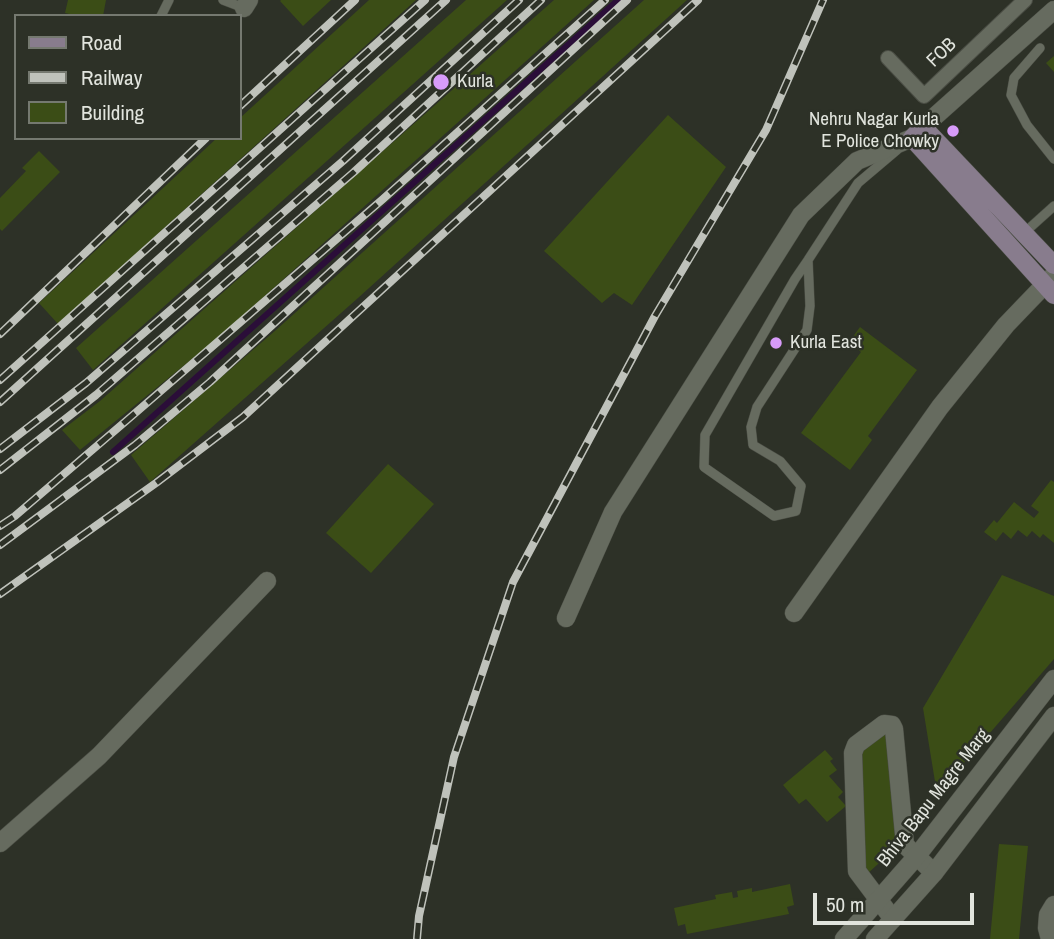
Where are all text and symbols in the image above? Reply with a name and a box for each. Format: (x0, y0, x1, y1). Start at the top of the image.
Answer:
legend (14, 14, 242, 140)
text: Road (81, 28, 122, 57)
street label: FOB (923, 34, 961, 72)
text: Railway (81, 63, 142, 92)
place label: Kurla (457, 71, 493, 93)
marker: Kurla (431, 72, 451, 92)
text: Building (81, 98, 144, 127)
place label: Nehru Nagar Kurla E Police Chowky (809, 109, 939, 153)
marker: Nehru Nagar Kurla E Police Chowky (945, 123, 961, 139)
place label: Kurla East (790, 332, 862, 354)
marker: Kurla East (768, 335, 784, 351)
street label: Bhiva Bapu Magre Marg (873, 724, 995, 872)
scale bar (816, 880, 977, 924)
text: 50 m (826, 890, 864, 919)

